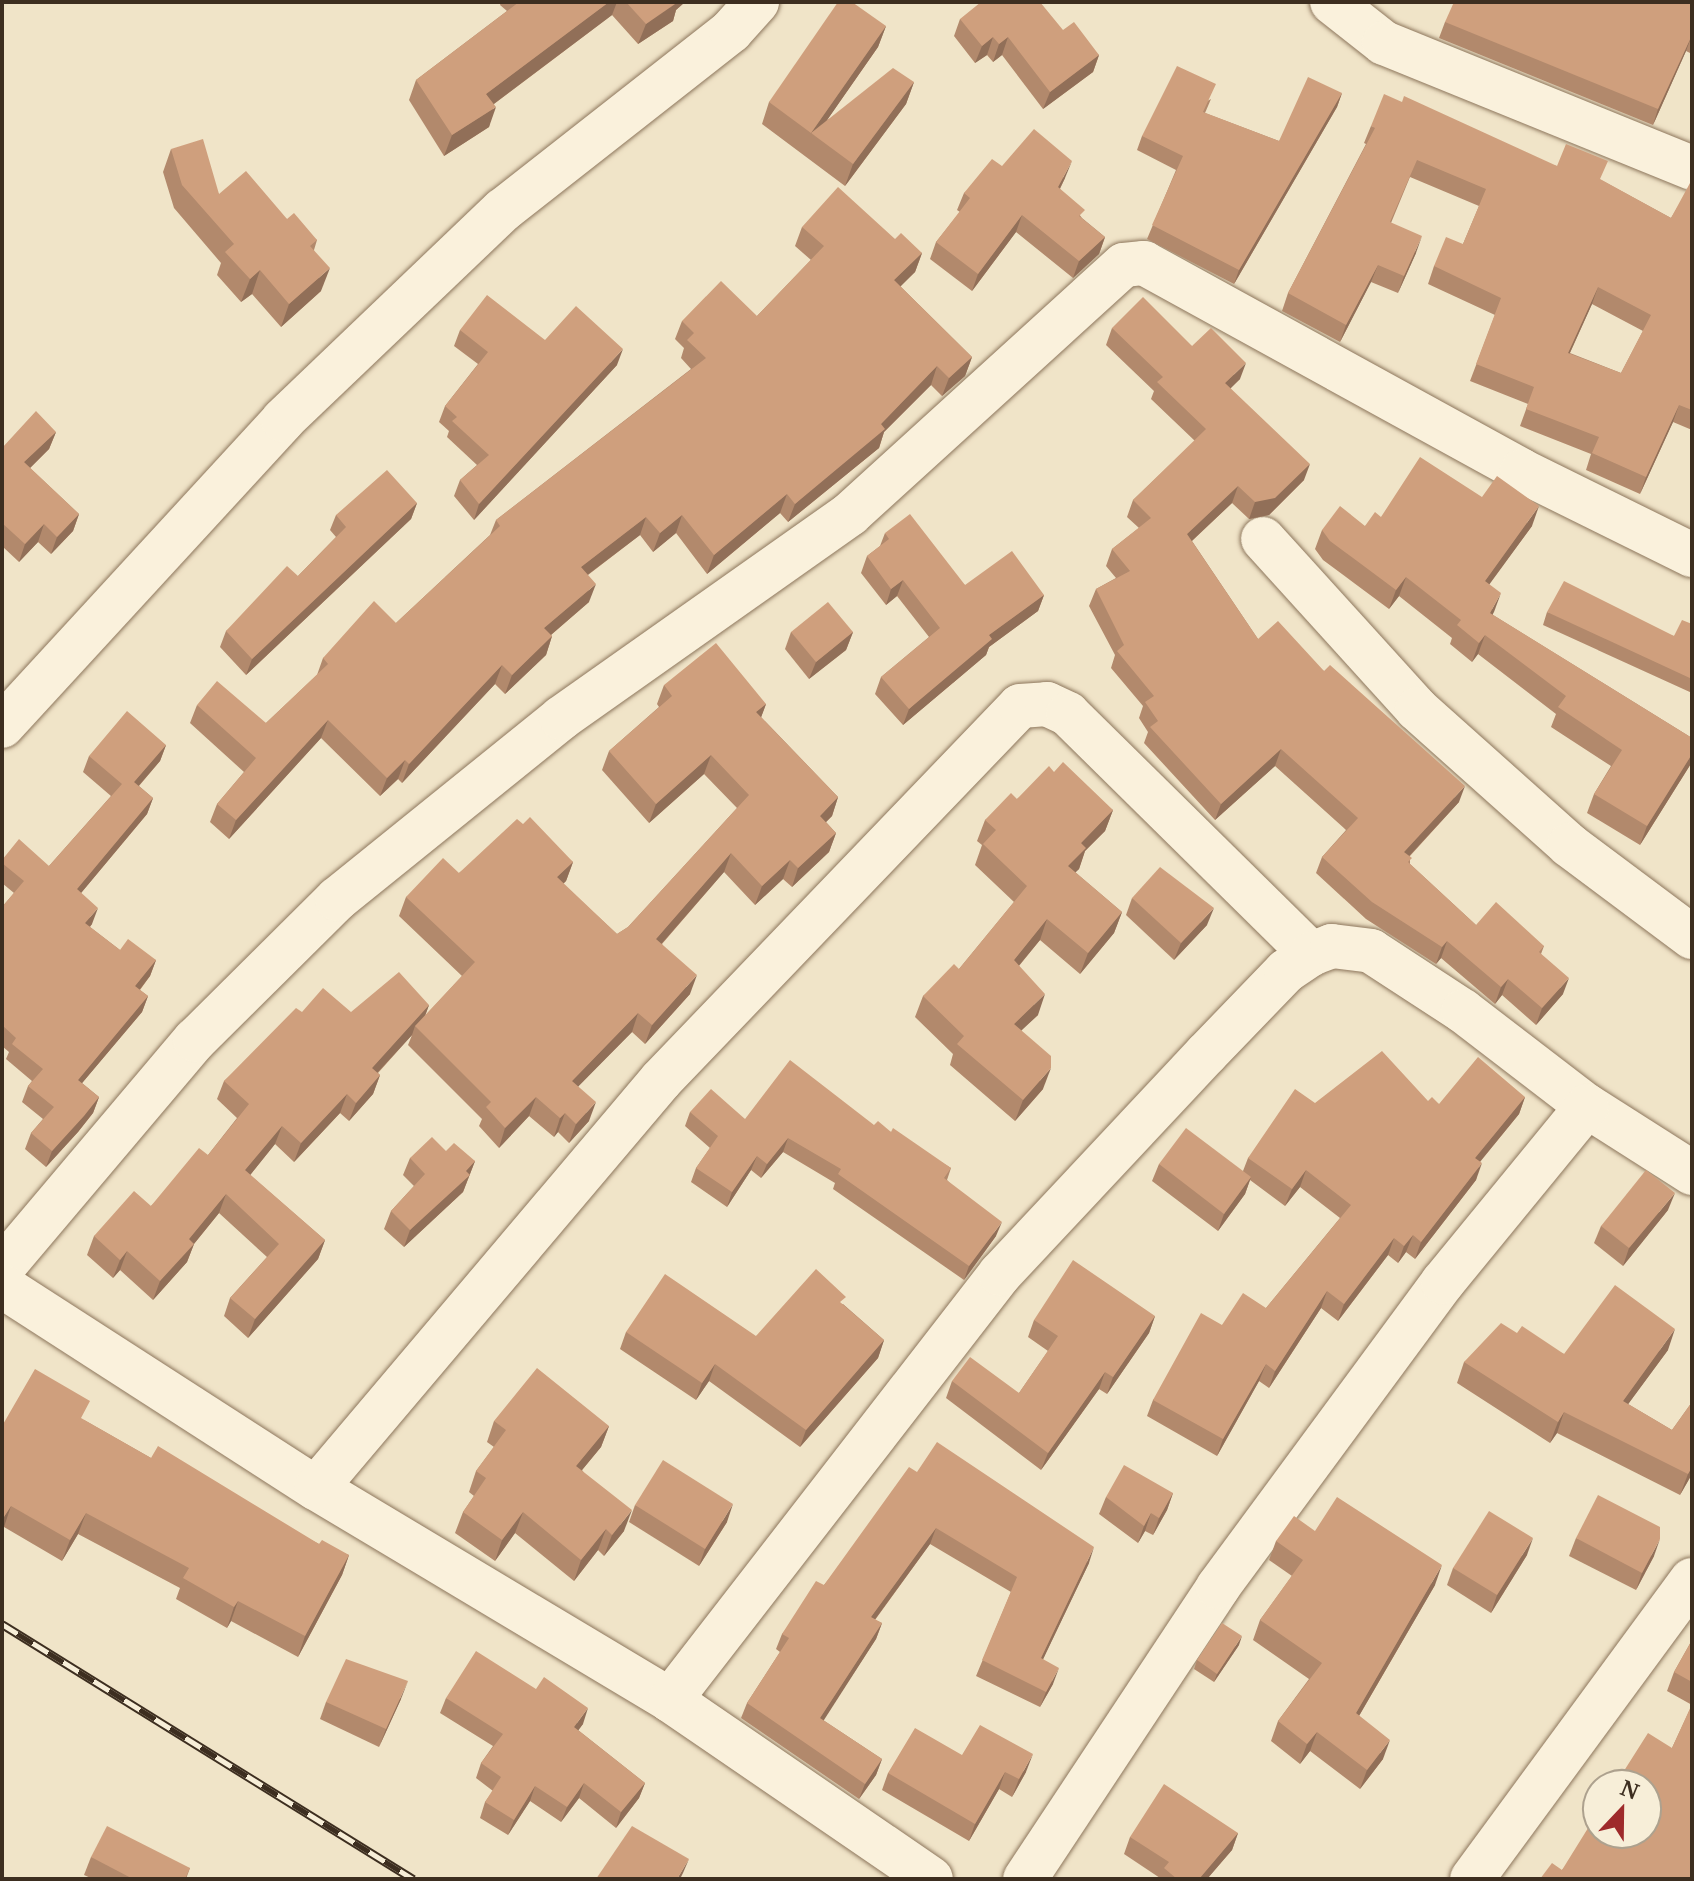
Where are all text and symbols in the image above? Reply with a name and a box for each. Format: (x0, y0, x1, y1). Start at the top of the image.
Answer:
north arrow (1582, 1769, 1662, 1849)
text: N (1617, 1771, 1644, 1806)

